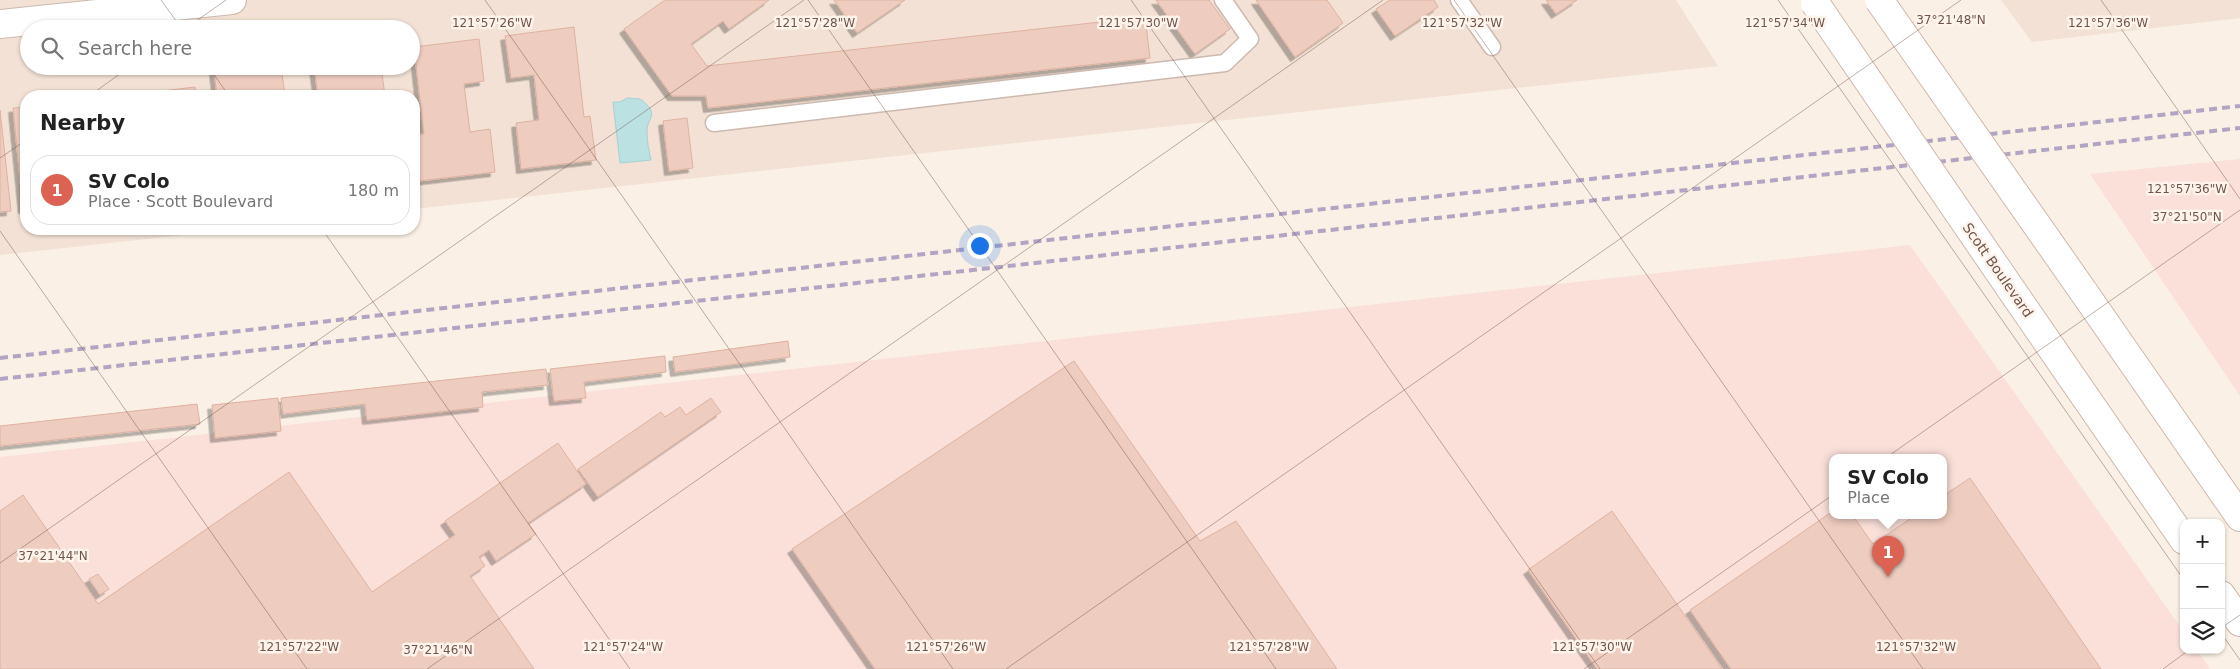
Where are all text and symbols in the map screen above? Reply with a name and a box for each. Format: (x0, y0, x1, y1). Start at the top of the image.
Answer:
text: 37°21'48"N (1916, 13, 1986, 27)
text: 121°57'26"W (452, 16, 532, 30)
text: 121°57'28"W (775, 16, 855, 30)
text: 121°57'30"W (1098, 16, 1178, 30)
text: 121°57'32"W (1422, 16, 1502, 30)
text: 121°57'34"W (1745, 16, 1825, 30)
text: 121°57'36"W (2068, 16, 2148, 30)
search box (20, 20, 420, 75)
icon: search (38, 34, 66, 62)
text: Search here (78, 37, 192, 59)
text: Nearby (40, 111, 125, 135)
text: SV Colo (88, 170, 170, 192)
text: 1 (51, 181, 63, 200)
text: 180 m (348, 181, 399, 200)
text: 121°57'36"W (2147, 182, 2227, 196)
text: Place · Scott Boulevard (88, 192, 273, 211)
text: 37°21'50"N (2152, 210, 2222, 224)
street label: Scott Boulevard (1960, 220, 2036, 320)
your location (967, 233, 993, 259)
popup (1829, 454, 1947, 519)
text: SV Colo (1847, 466, 1929, 488)
text: Place (1847, 488, 1890, 507)
map controls (2180, 519, 2225, 654)
button: + (2180, 519, 2225, 564)
pin: 1 (1872, 536, 1904, 577)
text: 37°21'44"N (18, 549, 88, 563)
button: − (2180, 564, 2225, 609)
button: layers (2180, 609, 2225, 654)
text: 121°57'22"W (259, 640, 339, 654)
text: 121°57'24"W (583, 640, 663, 654)
text: 121°57'26"W (906, 640, 986, 654)
text: 121°57'28"W (1229, 640, 1309, 654)
text: 121°57'30"W (1552, 640, 1632, 654)
text: 121°57'32"W (1876, 640, 1956, 654)
text: 37°21'46"N (403, 643, 473, 657)

